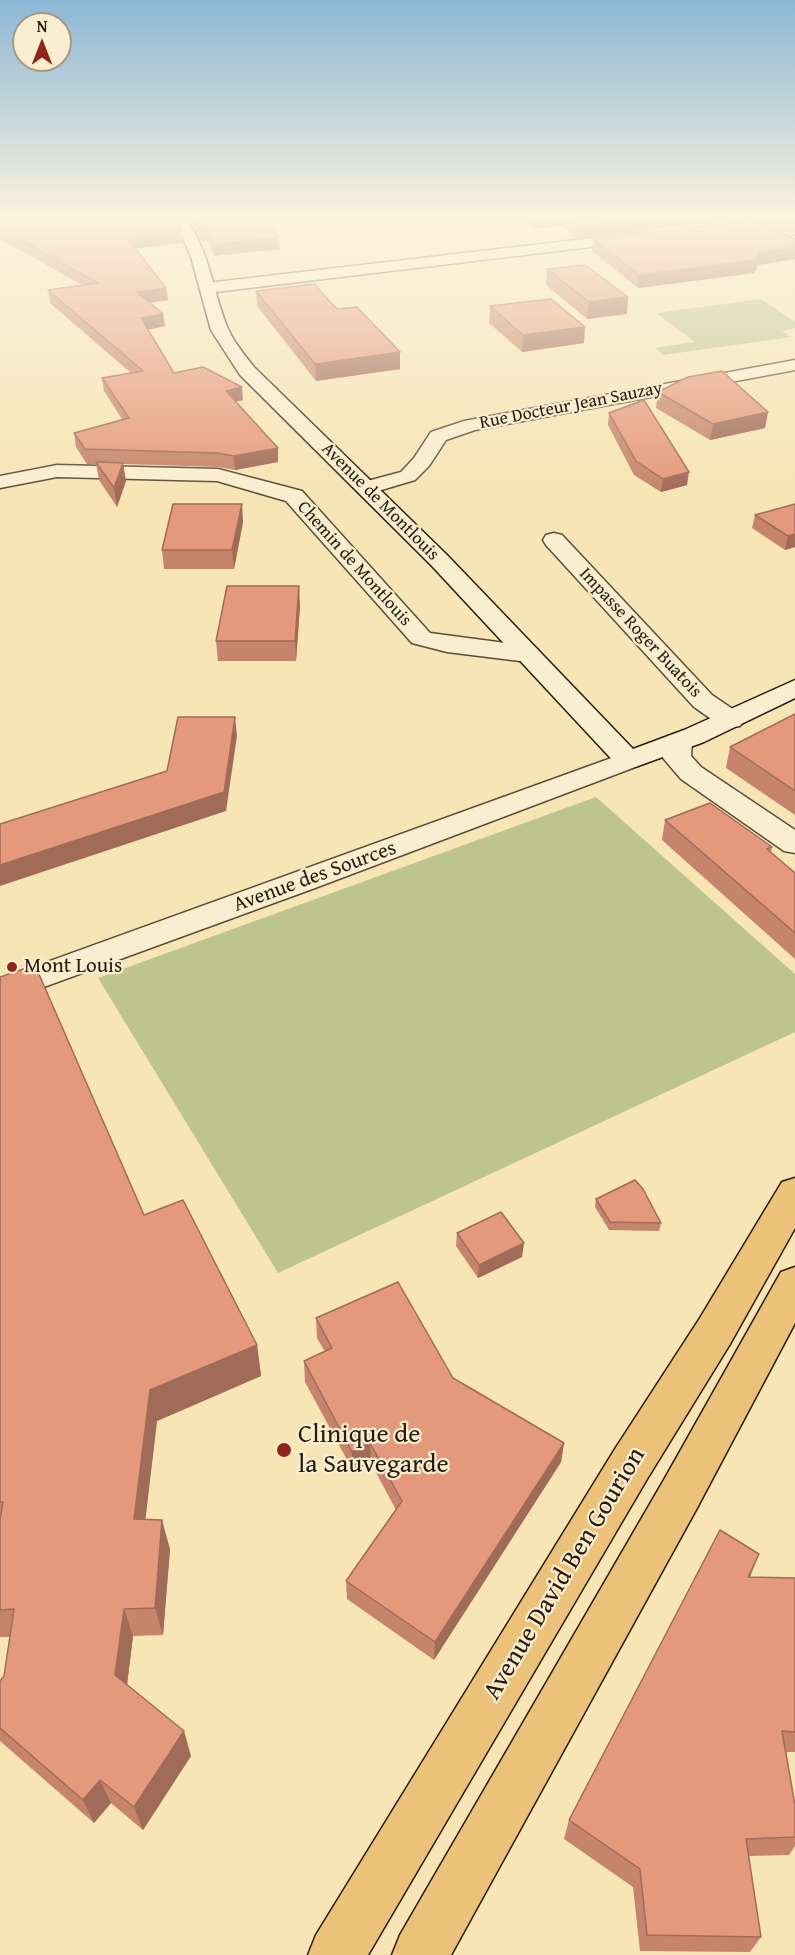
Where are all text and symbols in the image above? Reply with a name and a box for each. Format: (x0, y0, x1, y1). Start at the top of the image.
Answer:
north arrow (12, 12, 72, 72)
text: N (37, 14, 47, 38)
street label: Rue Docteur Jean Sauzay (478, 378, 664, 434)
street label: Avenue de Montlouis (317, 439, 443, 565)
street label: Chemin de Montlouis (292, 497, 416, 631)
street label: Impasse Roger Buatois (574, 564, 706, 702)
street label: Avenue des Sources (230, 836, 400, 918)
place label: Mont Louis (24, 954, 122, 980)
marker: Mont Louis (5, 960, 19, 974)
place label: Clinique de la Sauvegarde (298, 1419, 449, 1480)
marker: Clinique de la Sauvegarde (275, 1441, 293, 1459)
street label: Avenue David Ben Gourion (477, 1442, 653, 1706)

